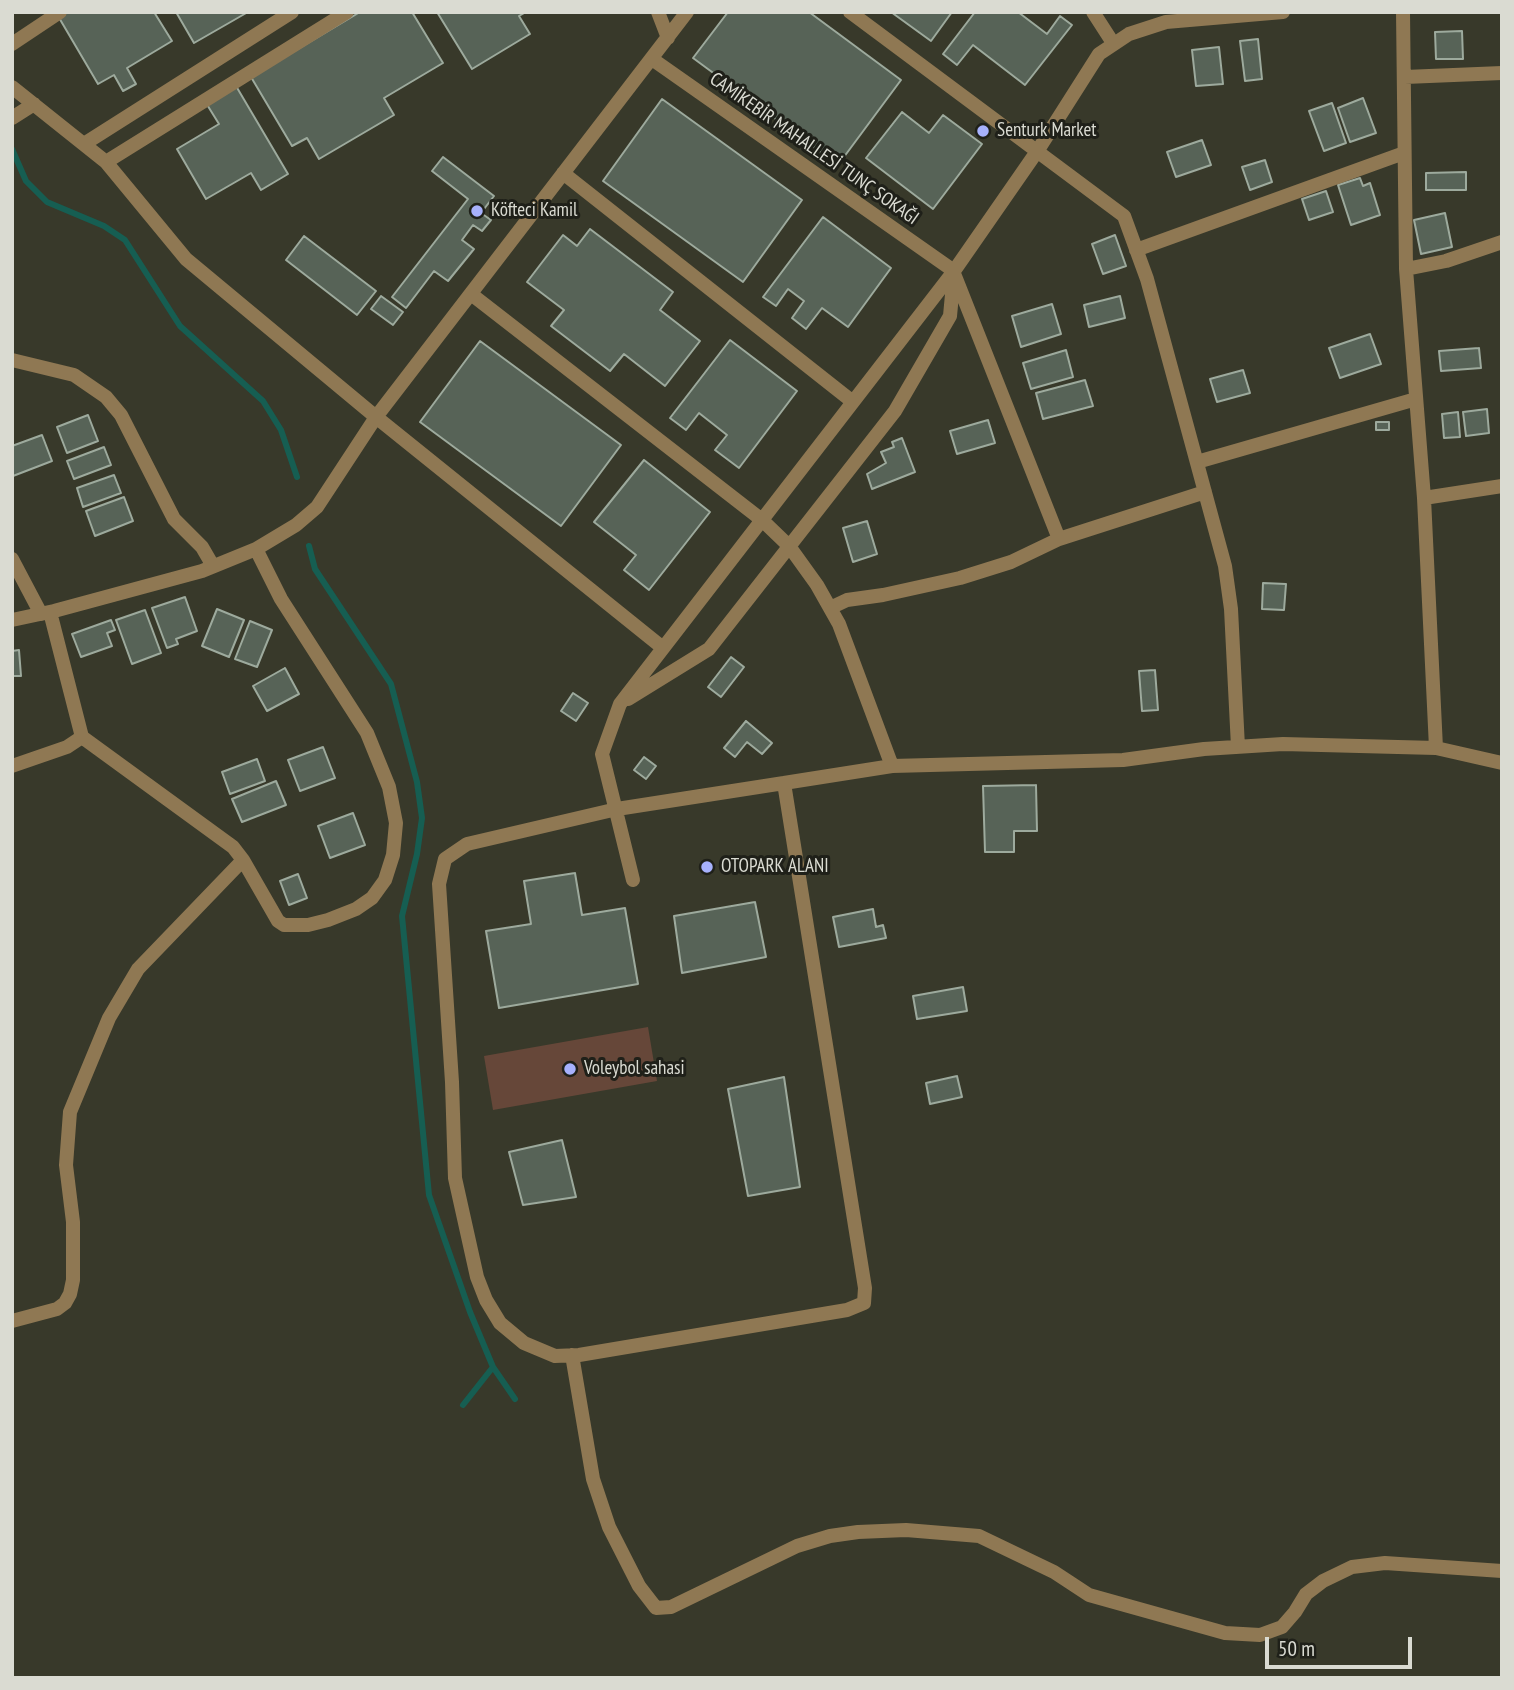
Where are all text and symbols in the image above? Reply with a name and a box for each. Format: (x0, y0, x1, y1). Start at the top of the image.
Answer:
street label: CAMİKEBİR MAHALLESİ TUNÇ SOKAĞI (705, 68, 923, 230)
place label: Senturk Market (997, 120, 1097, 142)
marker: Senturk Market (975, 123, 991, 139)
place label: Köfteci Kamil (491, 200, 577, 222)
marker: Köfteci Kamil (469, 203, 485, 219)
place label: OTOPARK ALANI (721, 856, 829, 878)
marker: OTOPARK ALANI (699, 859, 715, 875)
place label: Voleybol sahasi (584, 1058, 685, 1080)
marker: Voleybol sahasi (562, 1061, 578, 1077)
scale bar (1269, 1624, 1416, 1668)
text: 50 m (1278, 1635, 1315, 1662)

